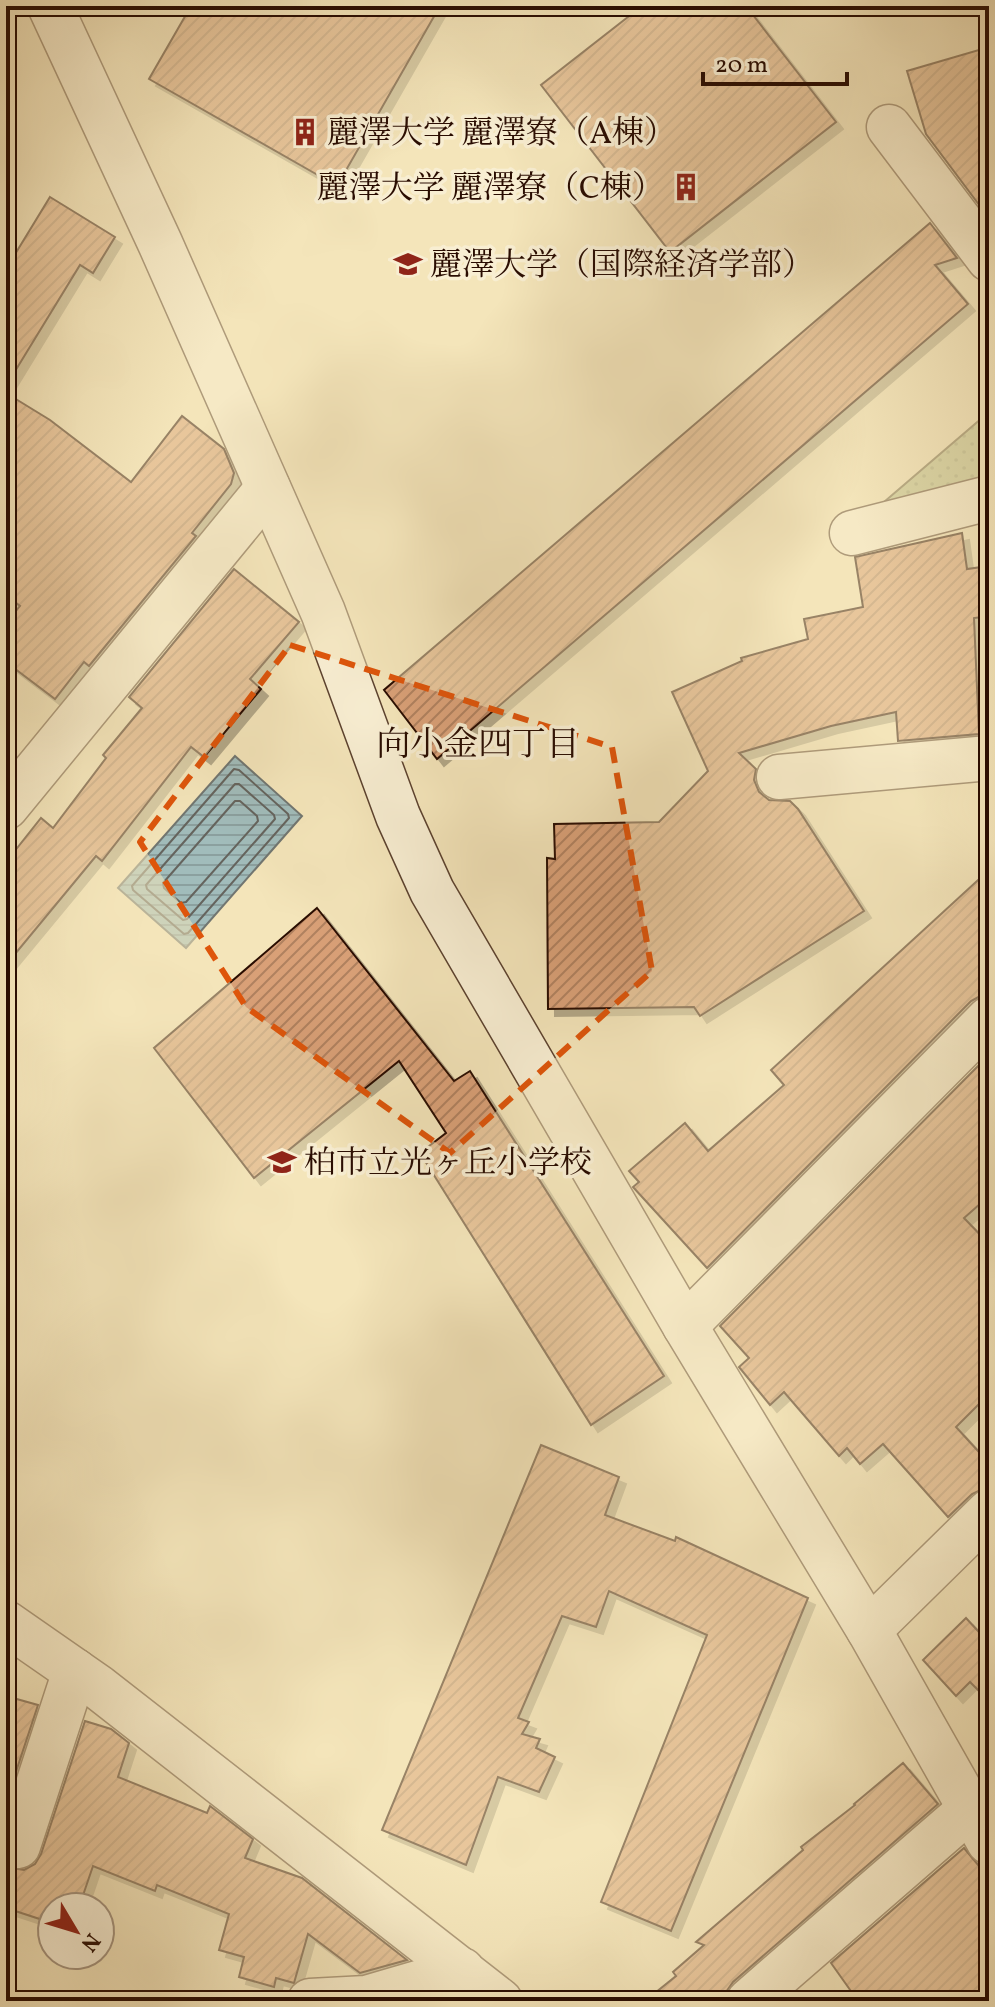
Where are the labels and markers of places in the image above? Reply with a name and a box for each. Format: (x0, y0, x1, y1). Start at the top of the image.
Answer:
place label: 麗澤大学 麗澤寮（A棟） (327, 113, 676, 157)
building icon: 麗澤大学 麗澤寮（A棟） (290, 117, 320, 147)
place label: 麗澤大学 麗澤寮（C棟） (317, 168, 664, 212)
building icon: 麗澤大学 麗澤寮（C棟） (671, 172, 701, 202)
place label: 麗澤大学（国際経済学部） (430, 245, 814, 289)
school or university icon: 麗澤大学（国際経済学部） (393, 249, 423, 279)
place label: 柏市立光ヶ丘小学校 (304, 1143, 592, 1187)
school or university icon: 柏市立光ヶ丘小学校 (267, 1147, 297, 1177)

